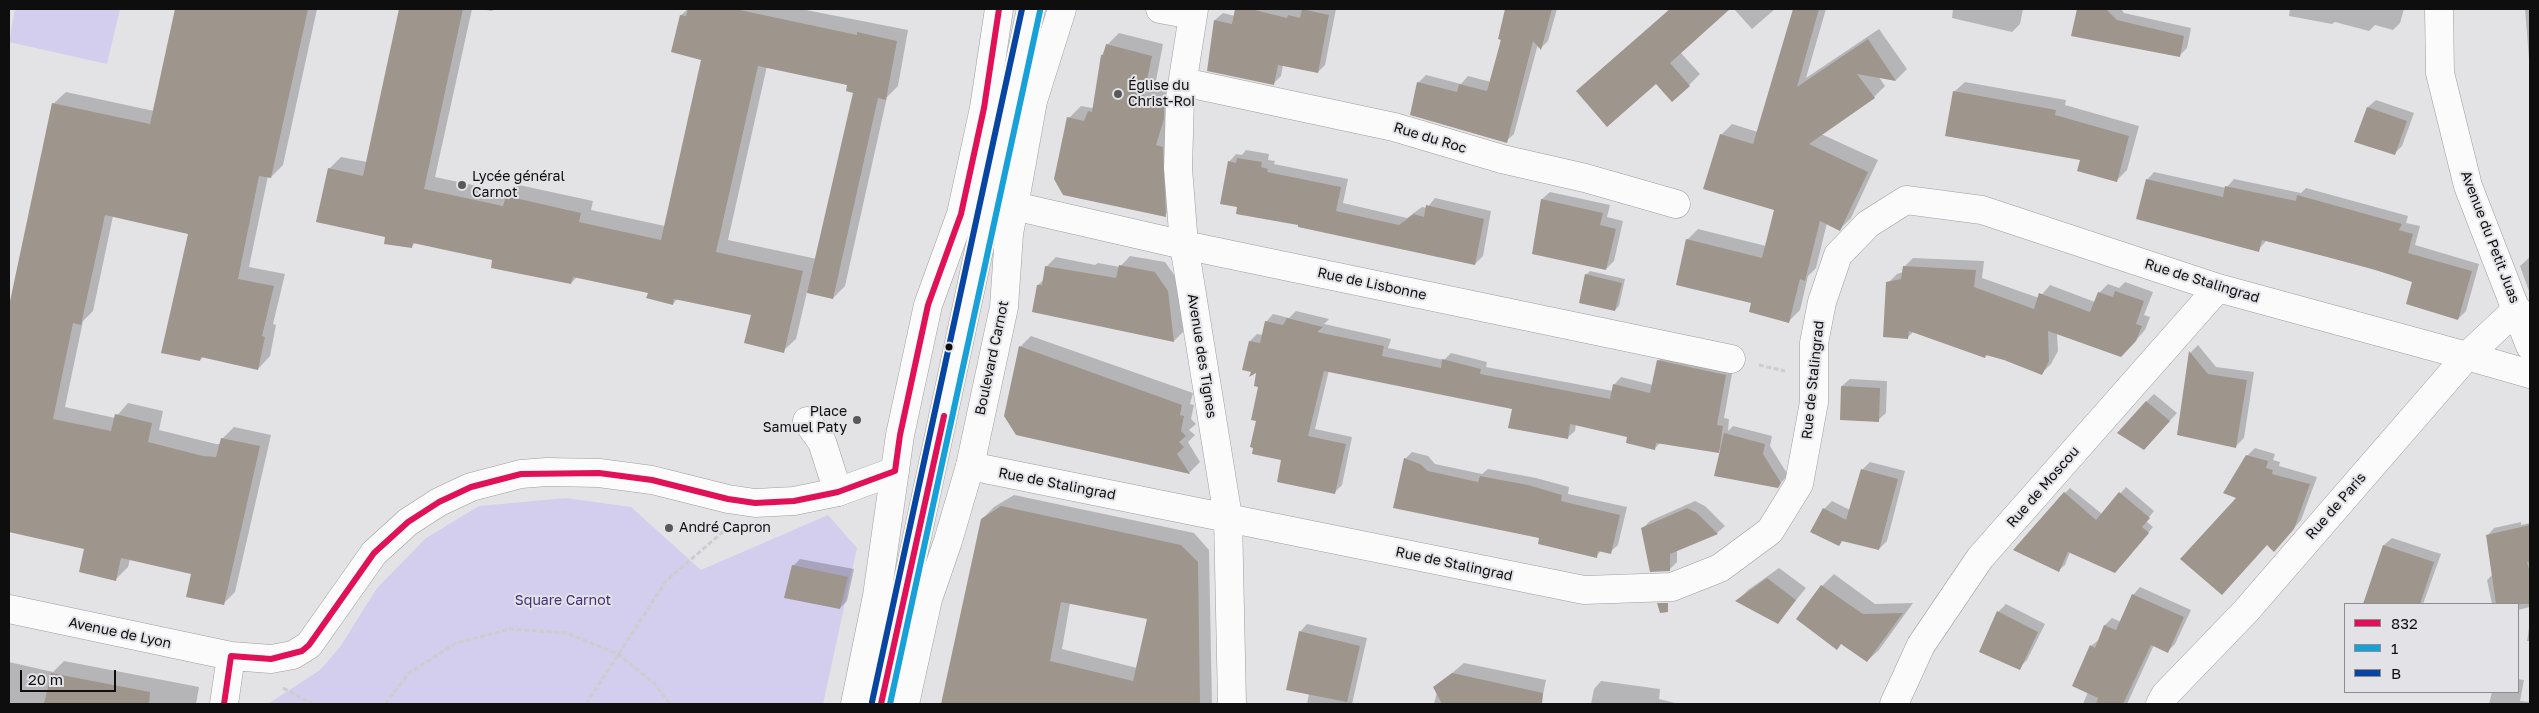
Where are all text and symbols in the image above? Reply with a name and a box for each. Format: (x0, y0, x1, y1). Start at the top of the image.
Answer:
place label: Église du Christ-Roi (1128, 78, 1195, 110)
marker: Église du Christ-Roi (1112, 88, 1124, 100)
street label: Rue du Roc (1392, 119, 1468, 157)
street label: Avenue du Petit Juas (2457, 168, 2523, 306)
place label: Lycée général Carnot (472, 169, 565, 202)
marker: Lycée général Carnot (456, 179, 468, 191)
street label: Rue de Stalingrad (2143, 256, 2261, 306)
street label: Rue de Lisbonne (1316, 264, 1428, 304)
street label: Avenue des Tignes (1184, 293, 1220, 419)
street label: Boulevard Carnot (972, 299, 1012, 417)
street label: Rue de Stalingrad (1798, 320, 1828, 440)
unlabelled marker (944, 342, 954, 352)
place label: Place Samuel Paty (763, 404, 847, 437)
marker: Place Samuel Paty (851, 414, 863, 426)
street label: Rue de Moscou (2003, 443, 2083, 531)
street label: Rue de Stalingrad (997, 464, 1117, 504)
street label: Rue de Paris (2302, 469, 2370, 543)
place label: André Capron (679, 520, 771, 536)
marker: André Capron (663, 522, 675, 534)
street label: Rue de Stalingrad (1394, 543, 1514, 585)
park label: Square Carnot (515, 593, 611, 609)
legend (2344, 603, 2519, 693)
street label: Avenue de Lyon (67, 614, 173, 652)
text: 832 (2391, 614, 2418, 632)
text: 1 (2391, 639, 2398, 657)
scale bar (22, 660, 119, 692)
text: B (2391, 664, 2401, 682)
text: 20 m (28, 670, 63, 688)

